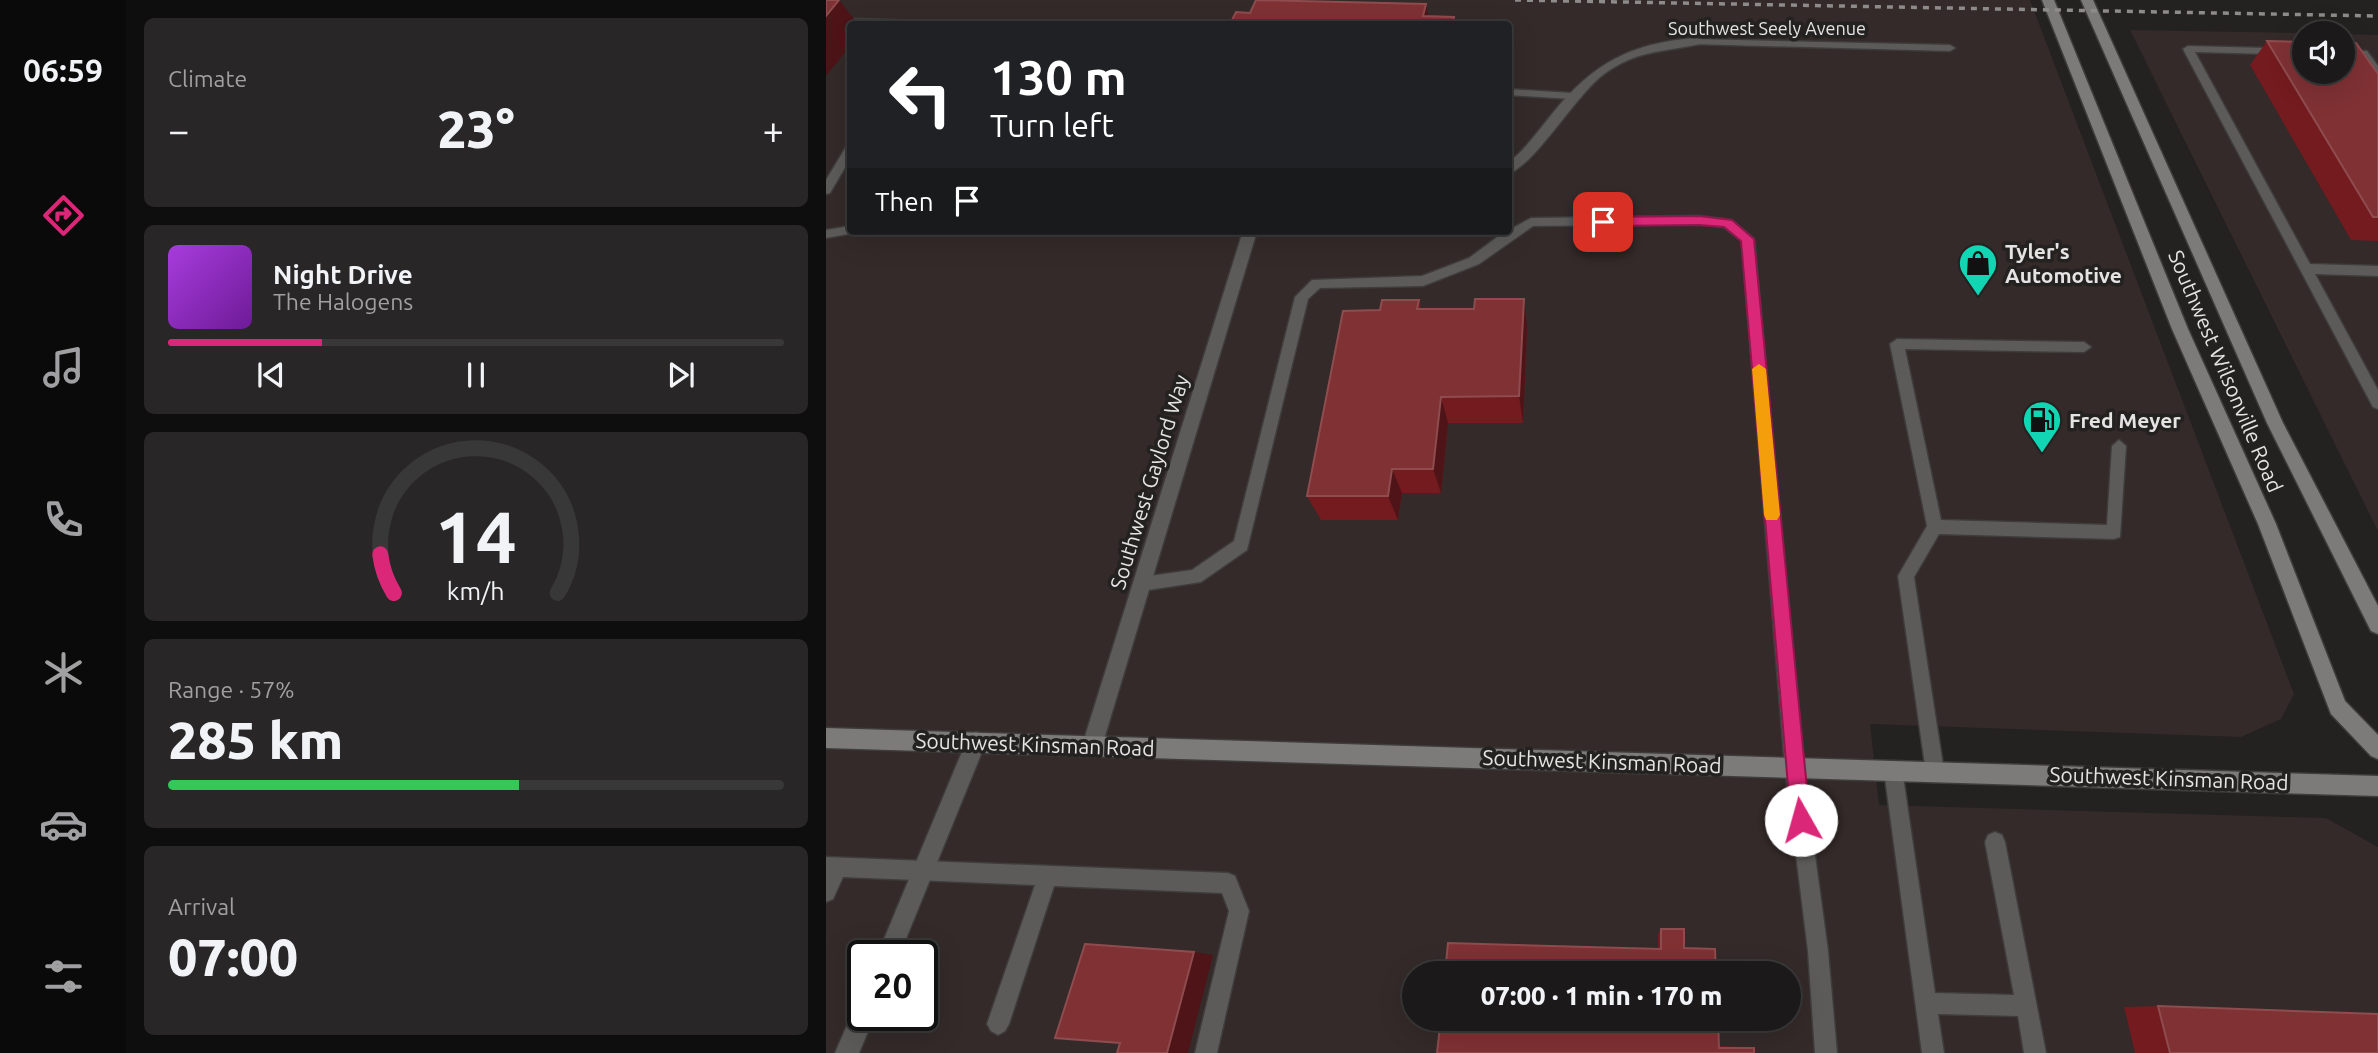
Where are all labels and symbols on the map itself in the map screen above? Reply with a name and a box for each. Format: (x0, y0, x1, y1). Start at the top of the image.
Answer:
street label: Southwest Seely Avenue (1668, 18, 1866, 38)
pin (1573, 192, 1633, 252)
place label: Tyler's Automotive (2005, 239, 2122, 287)
shop icon: Tyler's Automotive (1957, 242, 1999, 297)
street label: Southwest Wilsonville Road (2164, 246, 2288, 496)
street label: Southwest Gaylord Way (1105, 372, 1193, 592)
fuel station icon: Fred Meyer (2021, 399, 2063, 454)
place label: Fred Meyer (2069, 408, 2181, 432)
street label: Southwest Kinsman Road (915, 728, 1155, 760)
street label: Southwest Kinsman Road (1482, 745, 1722, 777)
street label: Southwest Kinsman Road (2049, 762, 2289, 794)
position arrow (1764, 783, 1838, 857)
speed limit sign: 20 (847, 940, 938, 1031)

